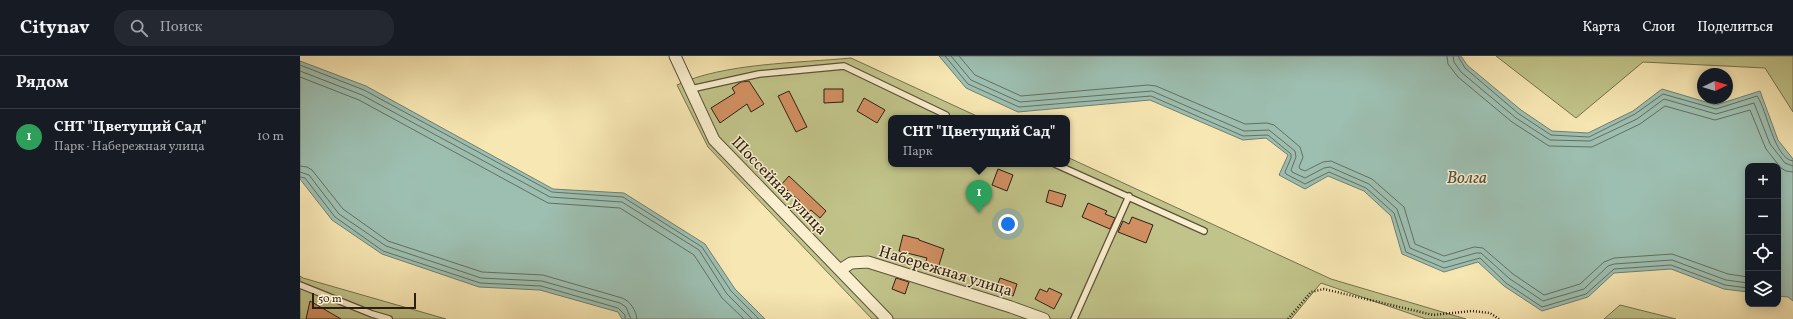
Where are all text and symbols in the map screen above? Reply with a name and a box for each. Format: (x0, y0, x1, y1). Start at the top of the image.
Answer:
search box (114, 10, 394, 46)
text: Citynav (20, 15, 90, 41)
icon: search (128, 17, 150, 39)
text: Поиск (160, 17, 203, 38)
text: Карта (1582, 18, 1620, 37)
text: Слои (1642, 18, 1675, 37)
text: Поделиться (1697, 18, 1773, 37)
north arrow (1697, 68, 1733, 104)
text: Рядом (16, 71, 69, 94)
popup (888, 115, 1070, 167)
text: СНТ "Цветущий Сад" (54, 117, 207, 138)
text: СНТ "Цветущий Сад" (903, 122, 1055, 143)
text: 1 (26, 128, 32, 146)
text: 10 m (257, 128, 284, 146)
street label: Шоссейная улица (726, 132, 832, 241)
text: Парк · Набережная улица (54, 138, 205, 156)
text: Парк (903, 143, 933, 161)
map controls (1745, 163, 1781, 307)
button: + (1745, 163, 1781, 199)
water label: Волга (1447, 167, 1487, 190)
pin: 1 (966, 180, 992, 213)
button: − (1745, 199, 1781, 235)
your location (998, 214, 1018, 234)
button: locate (1745, 235, 1781, 271)
street label: Набережная улица (876, 241, 1015, 303)
button: layers (1745, 271, 1781, 307)
scale bar (312, 291, 416, 310)
text: 50 m (318, 292, 342, 307)

